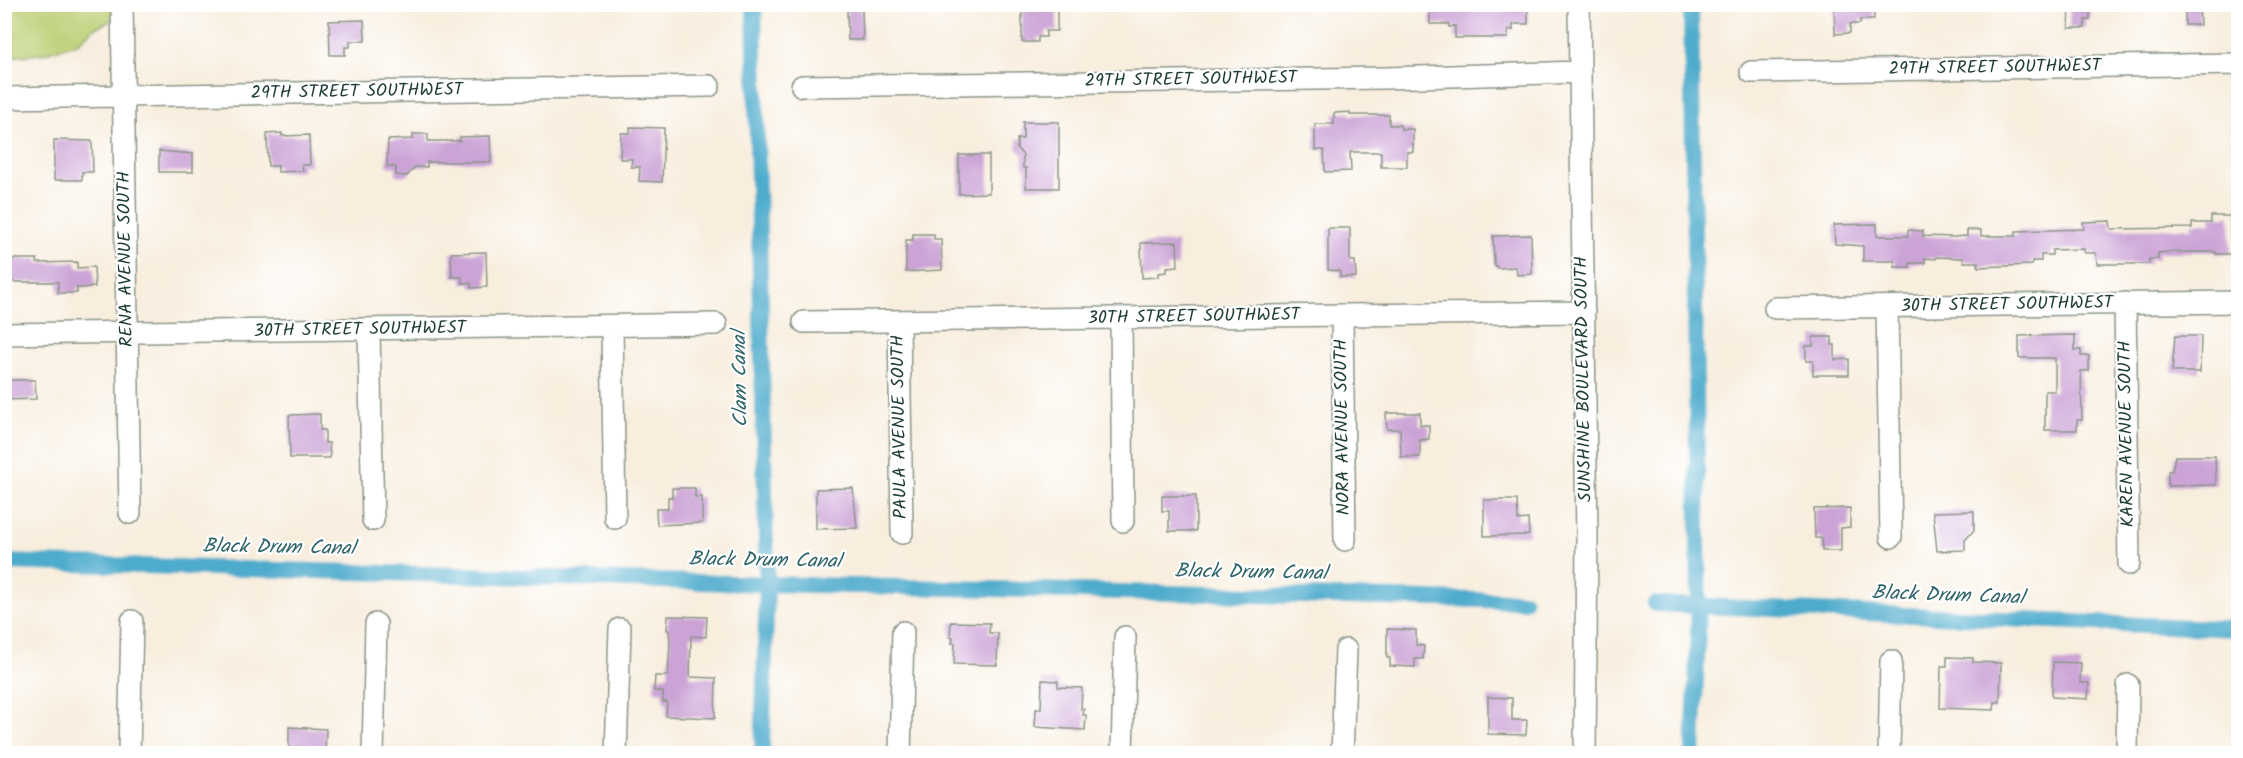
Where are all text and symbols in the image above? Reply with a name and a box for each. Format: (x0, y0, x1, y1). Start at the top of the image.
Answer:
street label: 29TH STREET SOUTHWEST (1888, 52, 2103, 84)
street label: 29TH STREET SOUTHWEST (1084, 64, 1299, 96)
street label: 29TH STREET SOUTHWEST (250, 76, 465, 108)
street label: RENA AVENUE SOUTH (110, 171, 142, 347)
street label: SUNSHINE BOULEVARD SOUTH (1567, 256, 1601, 502)
street label: 30TH STREET SOUTHWEST (1900, 289, 2115, 321)
street label: 30TH STREET SOUTHWEST (1087, 301, 1302, 333)
street label: 30TH STREET SOUTHWEST (253, 314, 468, 346)
water label: Clam Canal (724, 326, 758, 428)
street label: PAULA AVENUE SOUTH (884, 335, 916, 519)
street label: NORA AVENUE SOUTH (1327, 338, 1359, 516)
street label: KAREN AVENUE SOUTH (2111, 340, 2143, 528)
water label: Black Drum Canal (202, 531, 360, 565)
water label: Black Drum Canal (688, 544, 846, 578)
water label: Black Drum Canal (1174, 556, 1332, 590)
water label: Black Drum Canal (1871, 577, 2029, 615)

